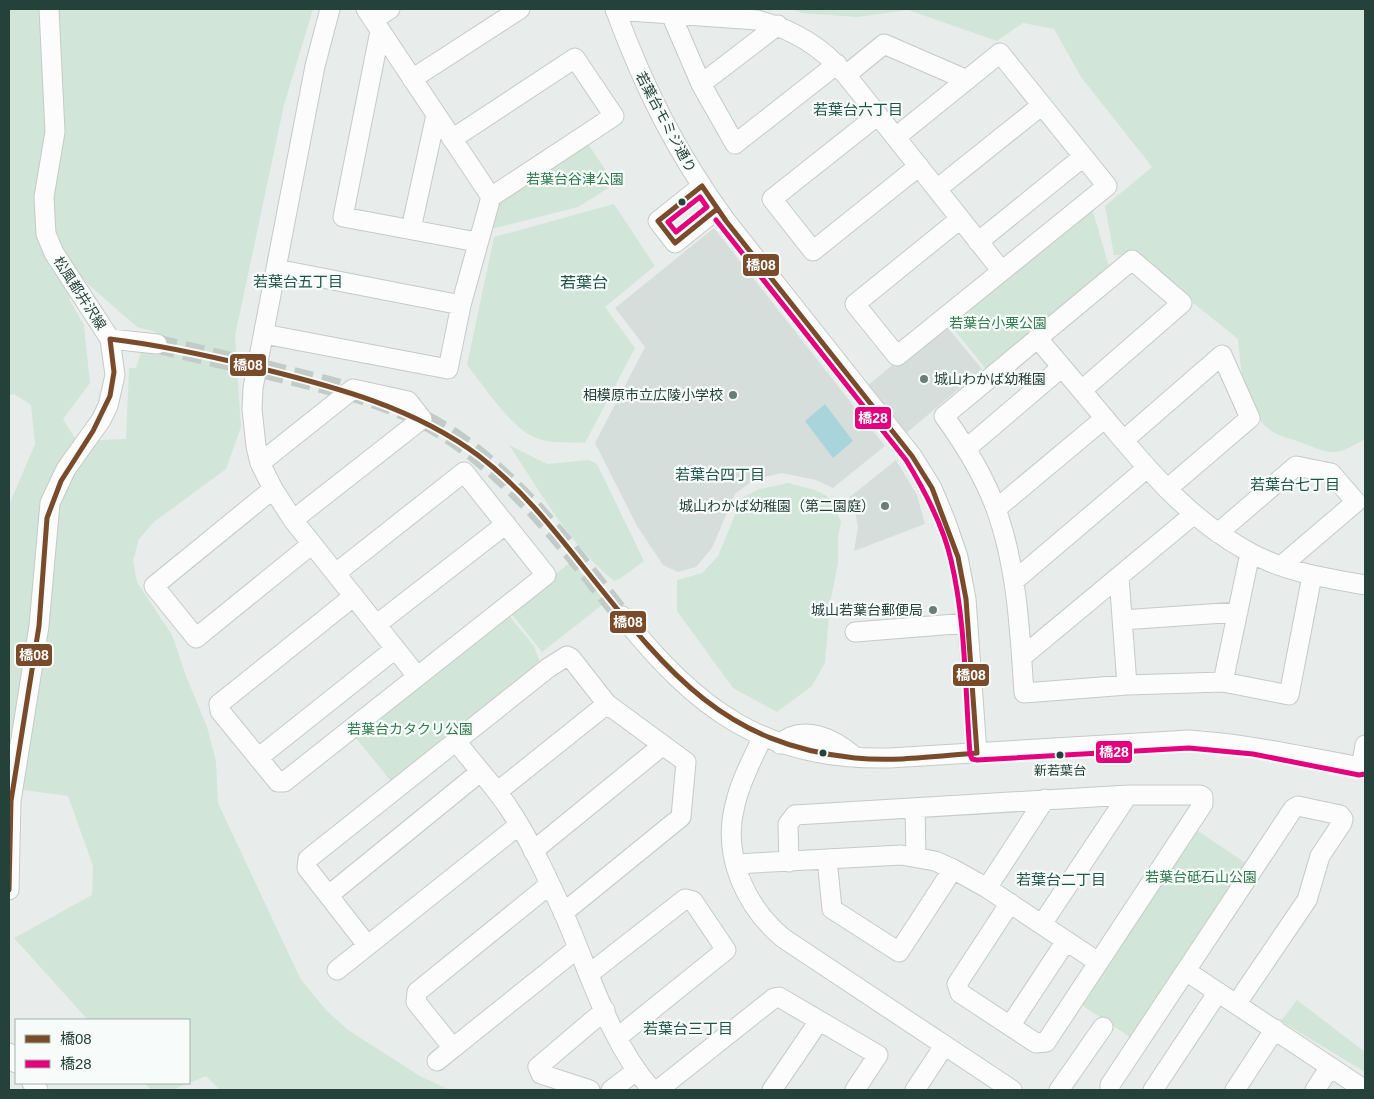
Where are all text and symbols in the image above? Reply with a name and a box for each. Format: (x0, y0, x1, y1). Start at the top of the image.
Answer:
street label: 若葉台モミジ通り (633, 69, 699, 175)
district label: 若葉台六丁目 (813, 101, 903, 118)
park label: 若葉台谷津公園 (526, 171, 624, 187)
unlabelled marker (677, 197, 687, 207)
street label: 松風都井沢線 (50, 253, 110, 333)
line badge: 橋08 (742, 253, 780, 277)
text: 橋08 (746, 257, 776, 273)
district label: 若葉台五丁目 (253, 273, 343, 290)
district label: 若葉台 (560, 274, 608, 291)
park label: 若葉台小栗公園 (949, 315, 1047, 331)
line badge: 橋08 (229, 353, 267, 377)
text: 橋08 (233, 357, 263, 373)
place label: 城山わかば幼稚園 (934, 371, 1046, 387)
marker: 城山わかば幼稚園 (918, 373, 930, 385)
place label: 相模原市立広陵小学校 (583, 387, 723, 403)
marker: 相模原市立広陵小学校 (727, 389, 739, 401)
line badge: 橋28 (854, 406, 892, 430)
text: 橋28 (858, 410, 888, 426)
district label: 若葉台四丁目 (675, 466, 765, 483)
district label: 若葉台七丁目 (1250, 476, 1340, 493)
place label: 城山わかば幼稚園（第二園庭） (679, 498, 875, 514)
marker: 城山わかば幼稚園（第二園庭） (879, 500, 891, 512)
place label: 城山若葉台郵便局 (811, 602, 923, 618)
marker: 城山若葉台郵便局 (927, 604, 939, 616)
line badge: 橋08 (609, 610, 647, 634)
text: 橋08 (613, 614, 643, 630)
line badge: 橋08 (15, 643, 53, 667)
text: 橋08 (19, 647, 49, 663)
line badge: 橋08 (952, 663, 990, 687)
text: 橋08 (956, 667, 986, 683)
park label: 若葉台カタクリ公園 (347, 721, 473, 737)
line badge: 橋28 (1095, 740, 1133, 764)
text: 橋28 (1099, 744, 1129, 760)
unlabelled marker (818, 748, 828, 758)
marker: 新若葉台 (1055, 750, 1065, 760)
place label: 新若葉台 (1034, 763, 1086, 778)
park label: 若葉台砥石山公園 (1145, 869, 1257, 885)
district label: 若葉台二丁目 (1016, 871, 1106, 888)
legend (15, 1019, 190, 1084)
district label: 若葉台三丁目 (643, 1020, 733, 1037)
text: 橋08 (60, 1030, 92, 1047)
text: 橋28 (60, 1055, 92, 1072)

